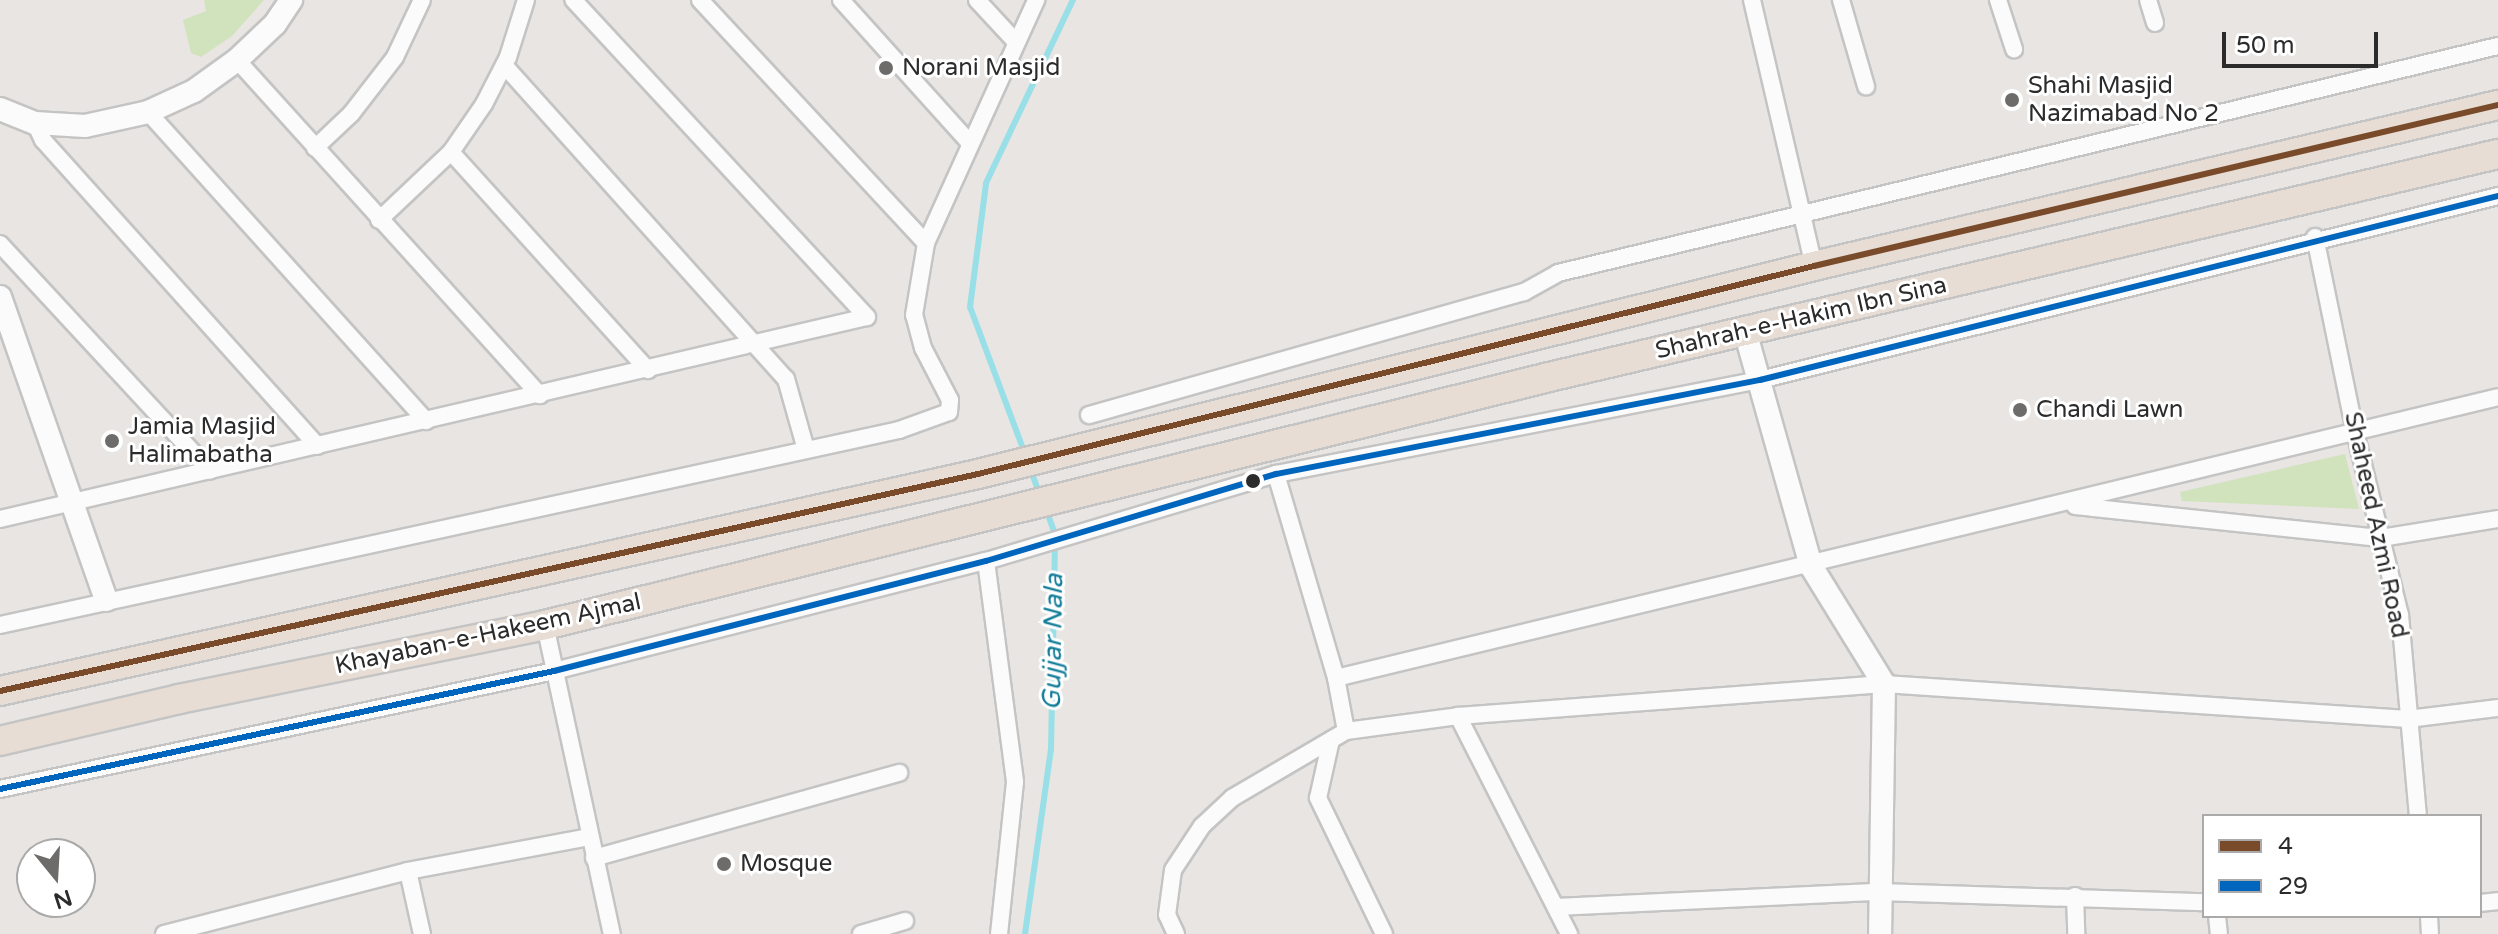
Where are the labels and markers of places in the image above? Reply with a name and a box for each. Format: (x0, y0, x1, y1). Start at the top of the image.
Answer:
place label: Norani Masjid (902, 54, 1060, 82)
marker: Norani Masjid (877, 59, 895, 77)
place label: Shahi Masjid Nazimabad No 2 (2028, 72, 2219, 128)
marker: Shahi Masjid Nazimabad No 2 (2003, 91, 2021, 109)
place label: Chandi Lawn (2036, 396, 2183, 424)
marker: Chandi Lawn (2011, 401, 2029, 419)
place label: Jamia Masjid Halimabatha (128, 413, 276, 469)
marker: Jamia Masjid Halimabatha (103, 432, 121, 450)
unlabelled marker (1245, 473, 1261, 489)
place label: Mosque (740, 850, 832, 878)
marker: Mosque (715, 855, 733, 873)

